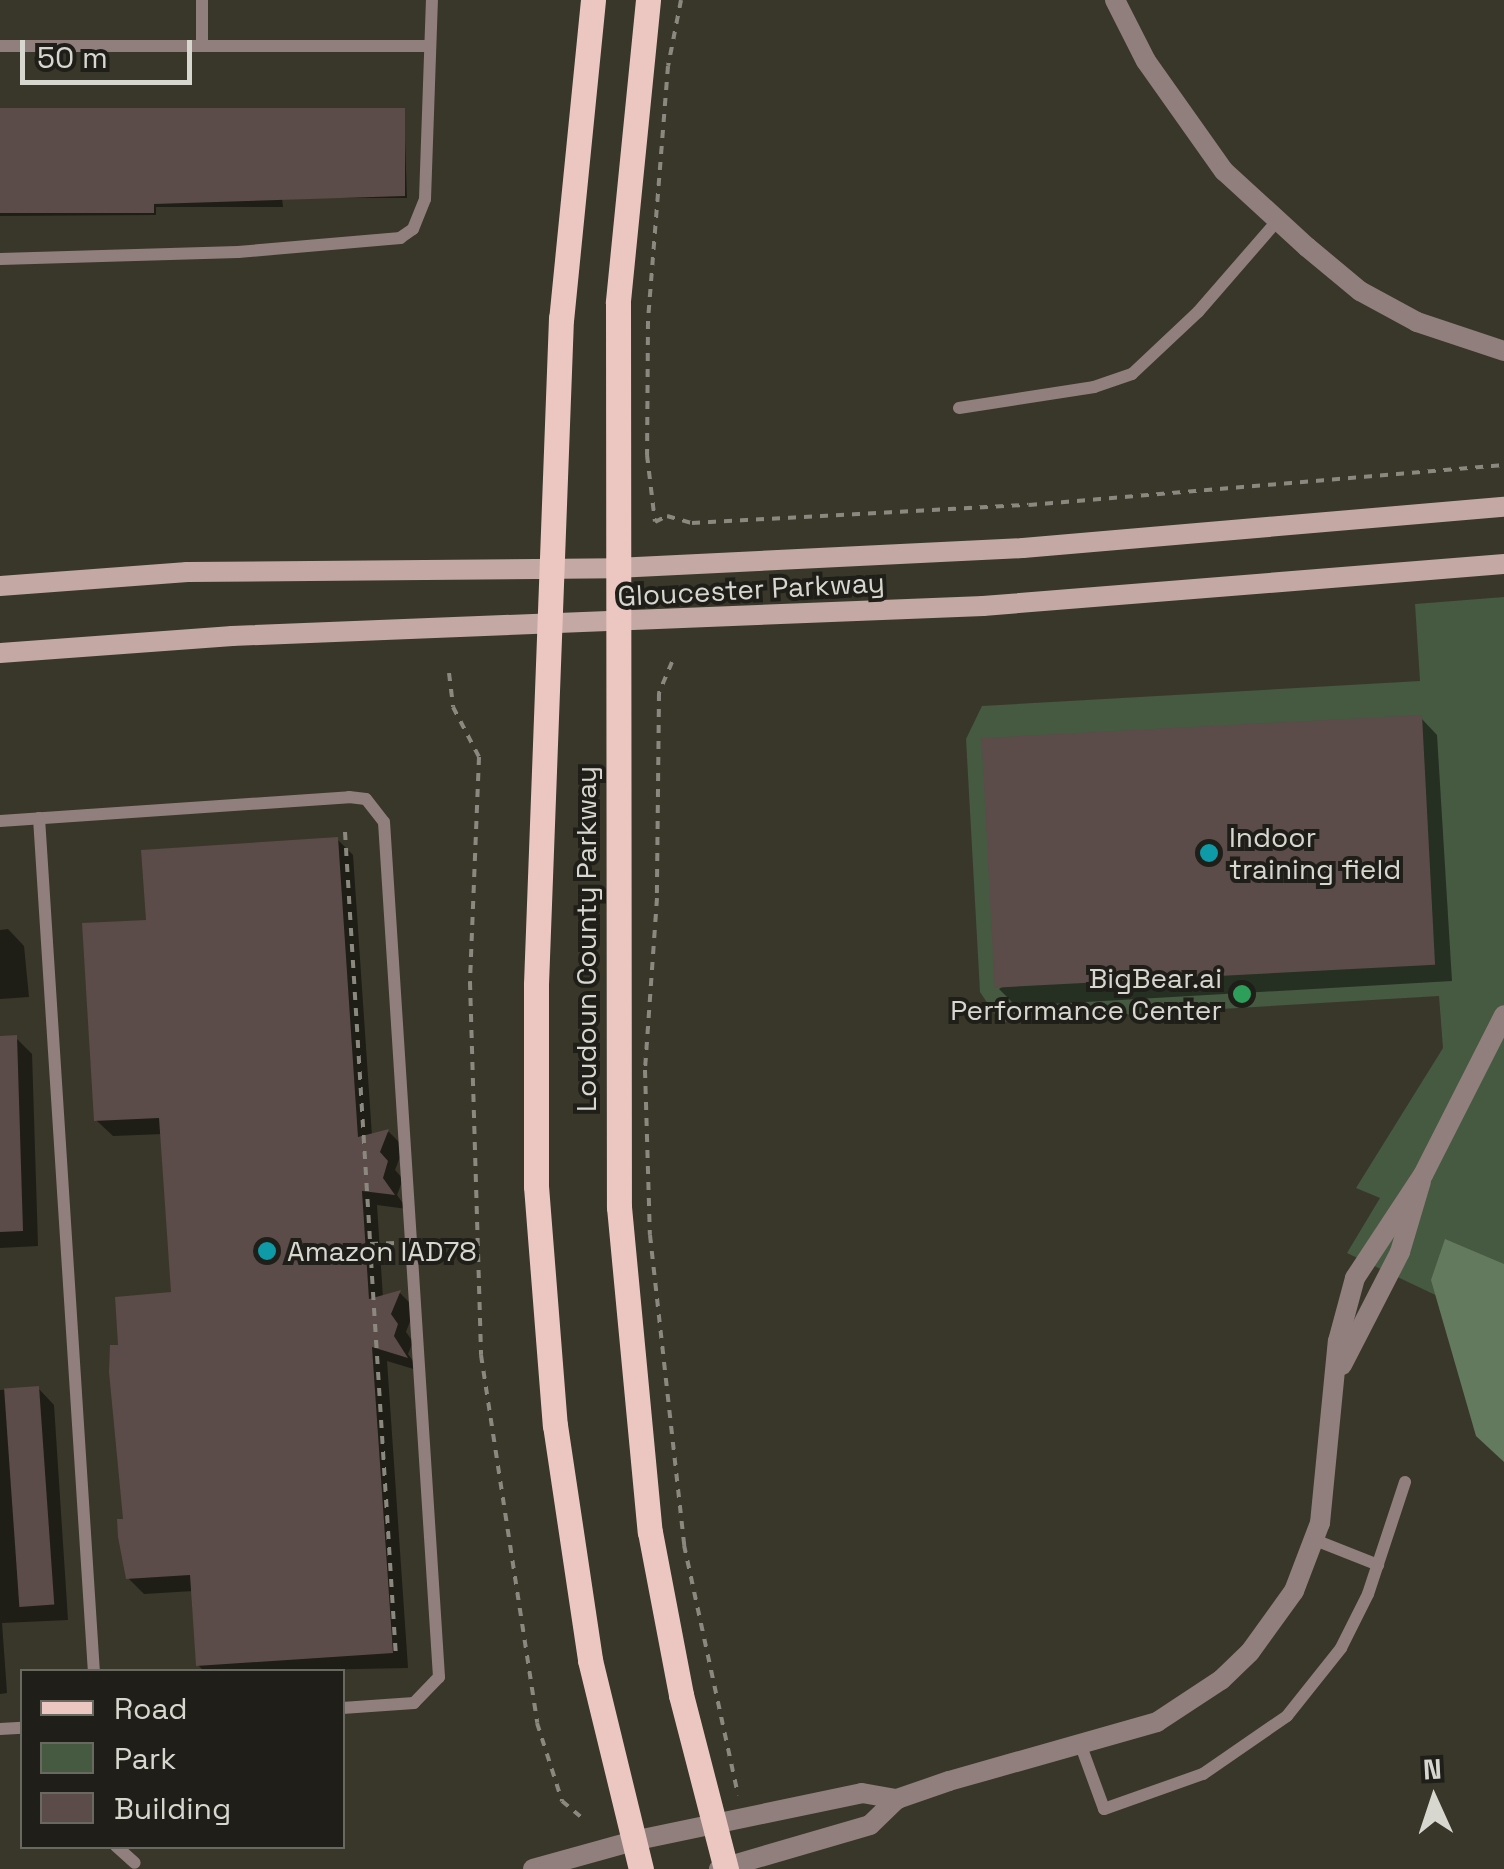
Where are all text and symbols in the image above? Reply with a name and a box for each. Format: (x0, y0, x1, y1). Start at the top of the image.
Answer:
scale bar (25, 20, 198, 82)
text: 50 m (37, 38, 108, 77)
street label: Gloucester Parkway (617, 565, 885, 613)
street label: Loudoun County Parkway (569, 766, 603, 1112)
place label: Indoor training field (1229, 820, 1401, 886)
marker: Indoor training field (1198, 842, 1220, 864)
place label: BigBear.ai Performance Center (950, 961, 1222, 1027)
marker: BigBear.ai Performance Center (1231, 983, 1253, 1005)
place label: Amazon IAD78 (287, 1234, 477, 1268)
marker: Amazon IAD78 (256, 1240, 278, 1262)
legend (20, 1669, 345, 1849)
text: Road (114, 1689, 188, 1728)
text: Park (114, 1739, 176, 1778)
north arrow (1384, 1749, 1484, 1849)
text: N (1422, 1751, 1443, 1788)
text: Building (114, 1789, 231, 1828)

